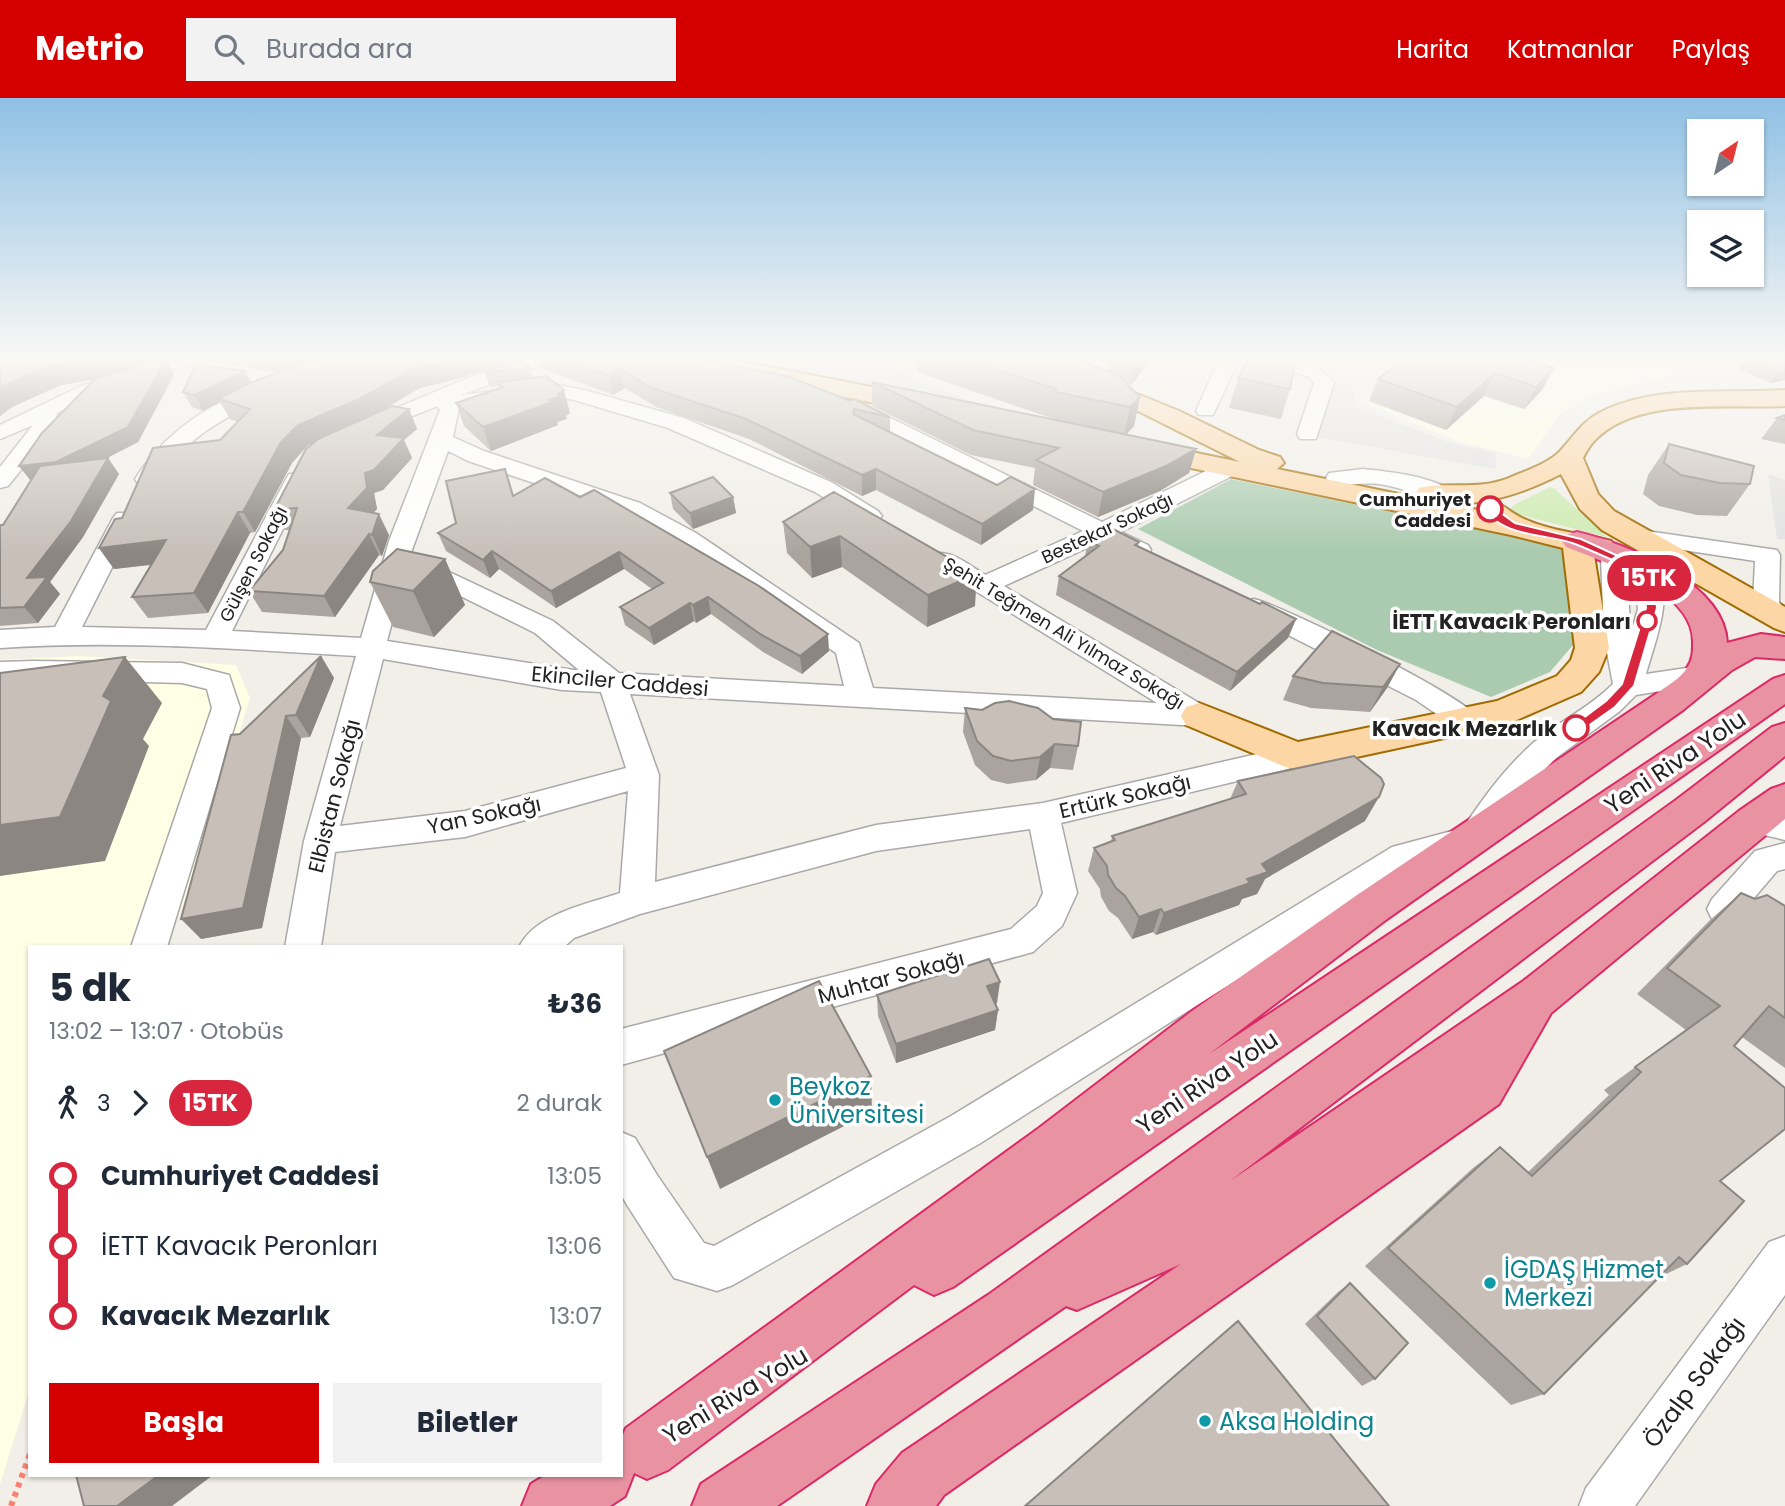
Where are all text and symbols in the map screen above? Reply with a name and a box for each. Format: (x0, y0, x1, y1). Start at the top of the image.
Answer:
search box (186, 18, 676, 81)
text: Metrio (35, 25, 144, 72)
icon: search (210, 30, 248, 68)
text: Burada ara (266, 31, 413, 67)
text: Harita (1396, 33, 1469, 66)
text: Katmanlar (1507, 33, 1634, 66)
text: Paylaş (1672, 33, 1750, 66)
north arrow (1687, 119, 1764, 196)
map controls (1687, 119, 1764, 287)
button: layers (1687, 210, 1764, 287)
street label: Bestekar Sokağı (1037, 487, 1177, 569)
place label: Cumhuriyet Caddesi (1359, 487, 1471, 533)
marker: Cumhuriyet Caddesi (1477, 496, 1503, 522)
street label: Gülşen Sokağı (213, 502, 293, 626)
street label: Şehit Teğmen Ali Yılmaz Sokağı (939, 551, 1189, 715)
line badge: 15TK (1600, 555, 1698, 601)
text: 15TK (1621, 561, 1677, 594)
place label: İETT Kavacık Peronları (1392, 607, 1631, 636)
marker: İETT Kavacık Peronları (1637, 611, 1657, 631)
street label: Ekinciler Caddesi (530, 659, 710, 703)
street label: Yeni Riva Yolu (1598, 703, 1752, 821)
place label: Kavacık Mezarlık (1372, 714, 1557, 743)
marker: Kavacık Mezarlık (1563, 715, 1589, 741)
street label: Elbistan Sokağı (301, 716, 367, 876)
street label: Ertürk Sokağı (1056, 767, 1194, 825)
street label: Yan Sokağı (424, 789, 544, 841)
street label: Muhtar Sokağı (815, 944, 967, 1010)
text: 5 dk (49, 961, 131, 1014)
text: ₺36 (548, 986, 602, 1022)
text: 13:02 – 13:07 · Otobüs (49, 1015, 284, 1047)
street label: Yeni Riva Yolu (1130, 1023, 1284, 1141)
place label: Beykoz Üniversitesi (789, 1070, 924, 1131)
icon: walk (49, 1084, 87, 1122)
icon: forward (121, 1084, 159, 1122)
text: 15TK (183, 1086, 238, 1119)
text: 3 (97, 1087, 111, 1119)
text: 2 durak (516, 1087, 602, 1119)
marker: Beykoz Üniversitesi (767, 1092, 783, 1108)
text: Cumhuriyet Caddesi (101, 1158, 379, 1194)
text: 13:05 (547, 1160, 602, 1192)
text: İETT Kavacık Peronları (101, 1228, 378, 1264)
text: 13:06 (547, 1230, 602, 1262)
place label: İGDAŞ Hizmet Merkezi (1504, 1253, 1664, 1314)
marker: İGDAŞ Hizmet Merkezi (1482, 1275, 1498, 1291)
text: Kavacık Mezarlık (101, 1298, 330, 1334)
text: 13:07 (549, 1300, 602, 1332)
street label: Özalp Sokağı (1635, 1310, 1753, 1454)
street label: Yeni Riva Yolu (656, 1339, 814, 1451)
button: Başla (49, 1383, 319, 1463)
button: Biletler (333, 1383, 602, 1463)
place label: Aksa Holding (1219, 1405, 1374, 1438)
marker: Aksa Holding (1197, 1413, 1213, 1429)

